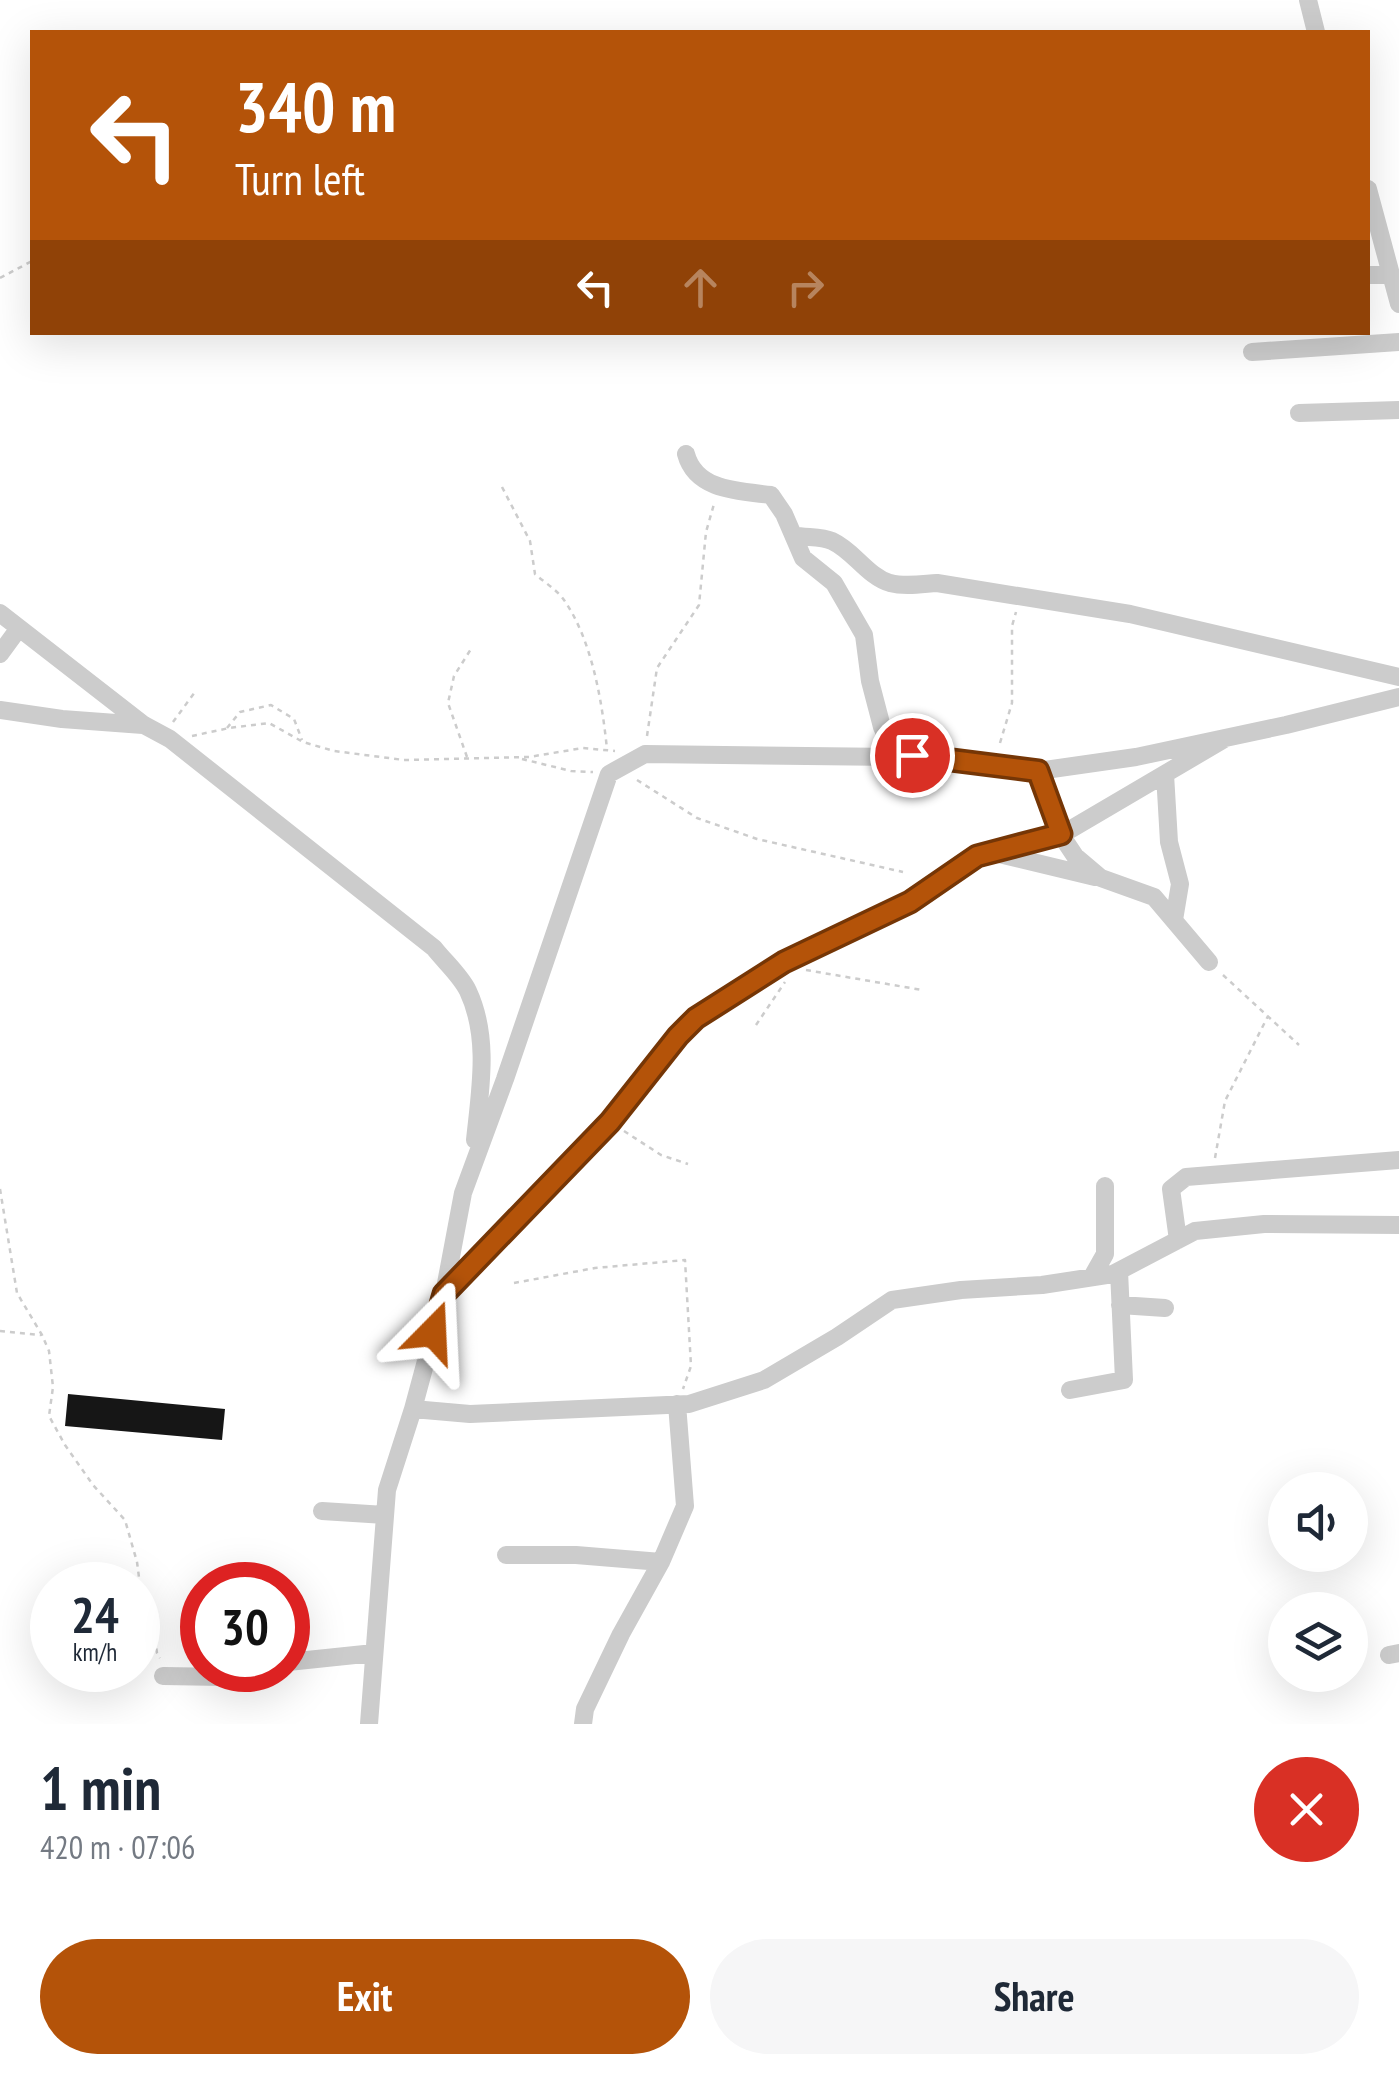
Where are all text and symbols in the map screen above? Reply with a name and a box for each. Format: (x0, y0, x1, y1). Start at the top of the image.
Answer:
text: 340 m (235, 61, 396, 151)
icon: left (70, 70, 200, 200)
text: Turn left (235, 149, 365, 207)
icon: left (568, 260, 623, 315)
icon: ahead (673, 260, 728, 315)
icon: right (778, 260, 833, 315)
pin (870, 713, 955, 798)
icon: arrive (885, 728, 940, 783)
position arrow (381, 1280, 485, 1384)
map controls (1268, 1472, 1368, 1692)
button: sound (1268, 1472, 1368, 1572)
speed limit sign: 30 (180, 1562, 310, 1692)
text: 24 (71, 1582, 119, 1647)
button: layers (1268, 1592, 1368, 1692)
text: km/h (73, 1636, 117, 1668)
text: 1 min (40, 1749, 161, 1827)
button: close (1254, 1757, 1359, 1862)
text: 420 m · 07:06 (40, 1826, 195, 1868)
button: Exit (40, 1939, 690, 2054)
button: Share (710, 1939, 1359, 2054)

